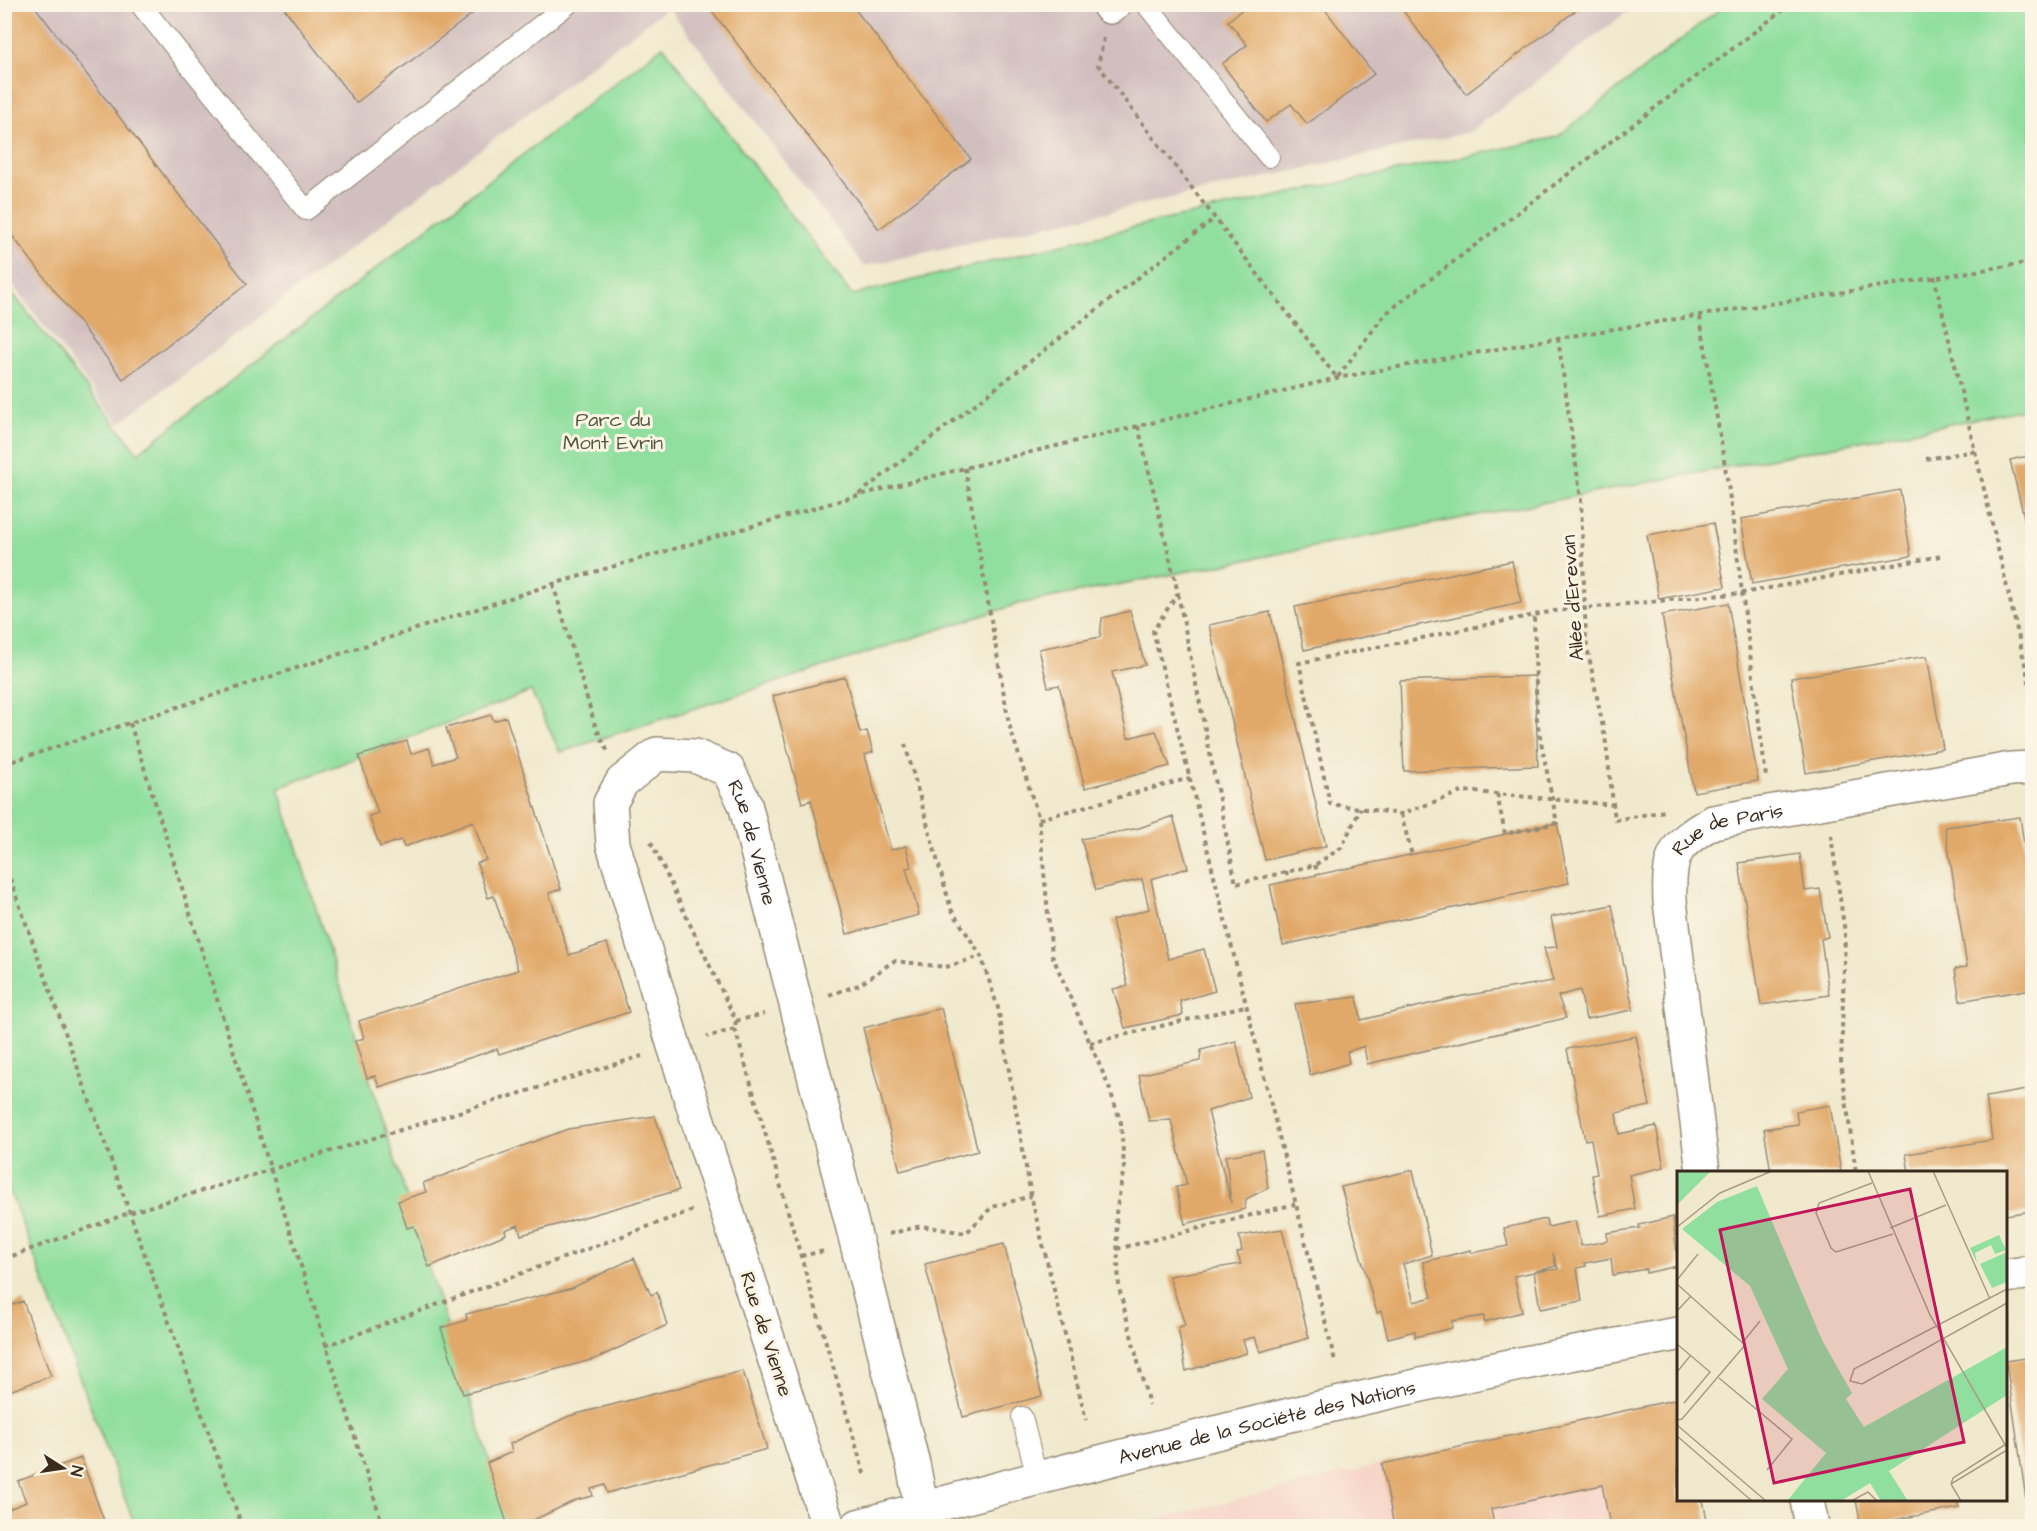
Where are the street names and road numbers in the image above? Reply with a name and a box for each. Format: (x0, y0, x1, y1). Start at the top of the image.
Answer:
street label: Allée d'Erevan (1555, 534, 1591, 662)
street label: Rue de Vienne (720, 775, 783, 908)
street label: Rue de Paris (1665, 797, 1785, 862)
street label: Rue de Vienne (733, 1268, 799, 1400)
street label: Avenue de la Société des Nations (1115, 1373, 1419, 1472)

